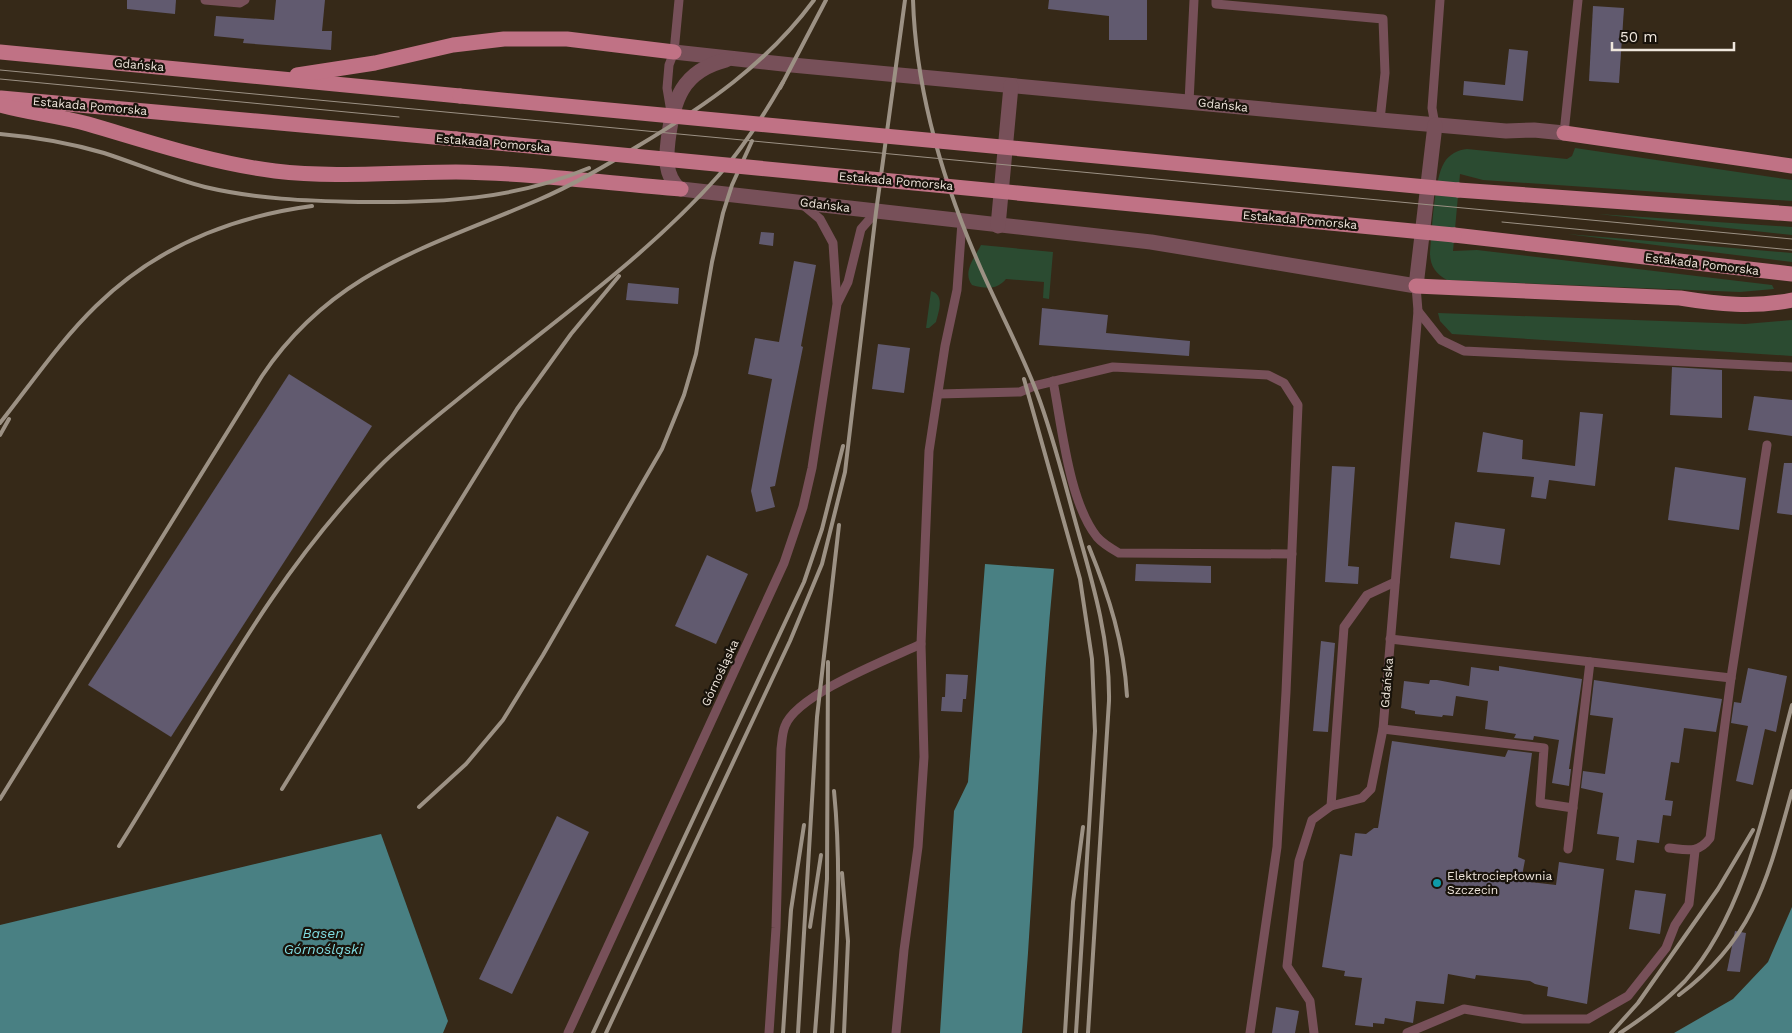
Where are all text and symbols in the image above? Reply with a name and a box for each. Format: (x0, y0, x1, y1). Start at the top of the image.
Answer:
scale bar (1612, 20, 1734, 52)
text: 50 m (1620, 28, 1657, 46)
street label: Gdańska (113, 56, 165, 74)
street label: Estakada Pomorska (32, 94, 148, 118)
street label: Gdańska (1197, 95, 1249, 115)
street label: Estakada Pomorska (435, 131, 551, 155)
street label: Estakada Pomorska (838, 169, 954, 193)
street label: Gdańska (799, 195, 851, 215)
street label: Estakada Pomorska (1242, 208, 1358, 232)
street label: Estakada Pomorska (1644, 250, 1760, 278)
street label: Górnośląska (698, 637, 742, 709)
street label: Gdańska (1378, 657, 1396, 709)
place label: Elektrociepłownia Szczecin (1447, 869, 1552, 897)
marker: Elektrociepłownia Szczecin (1431, 877, 1443, 889)
water label: Basen Górnośląski (284, 925, 363, 957)

